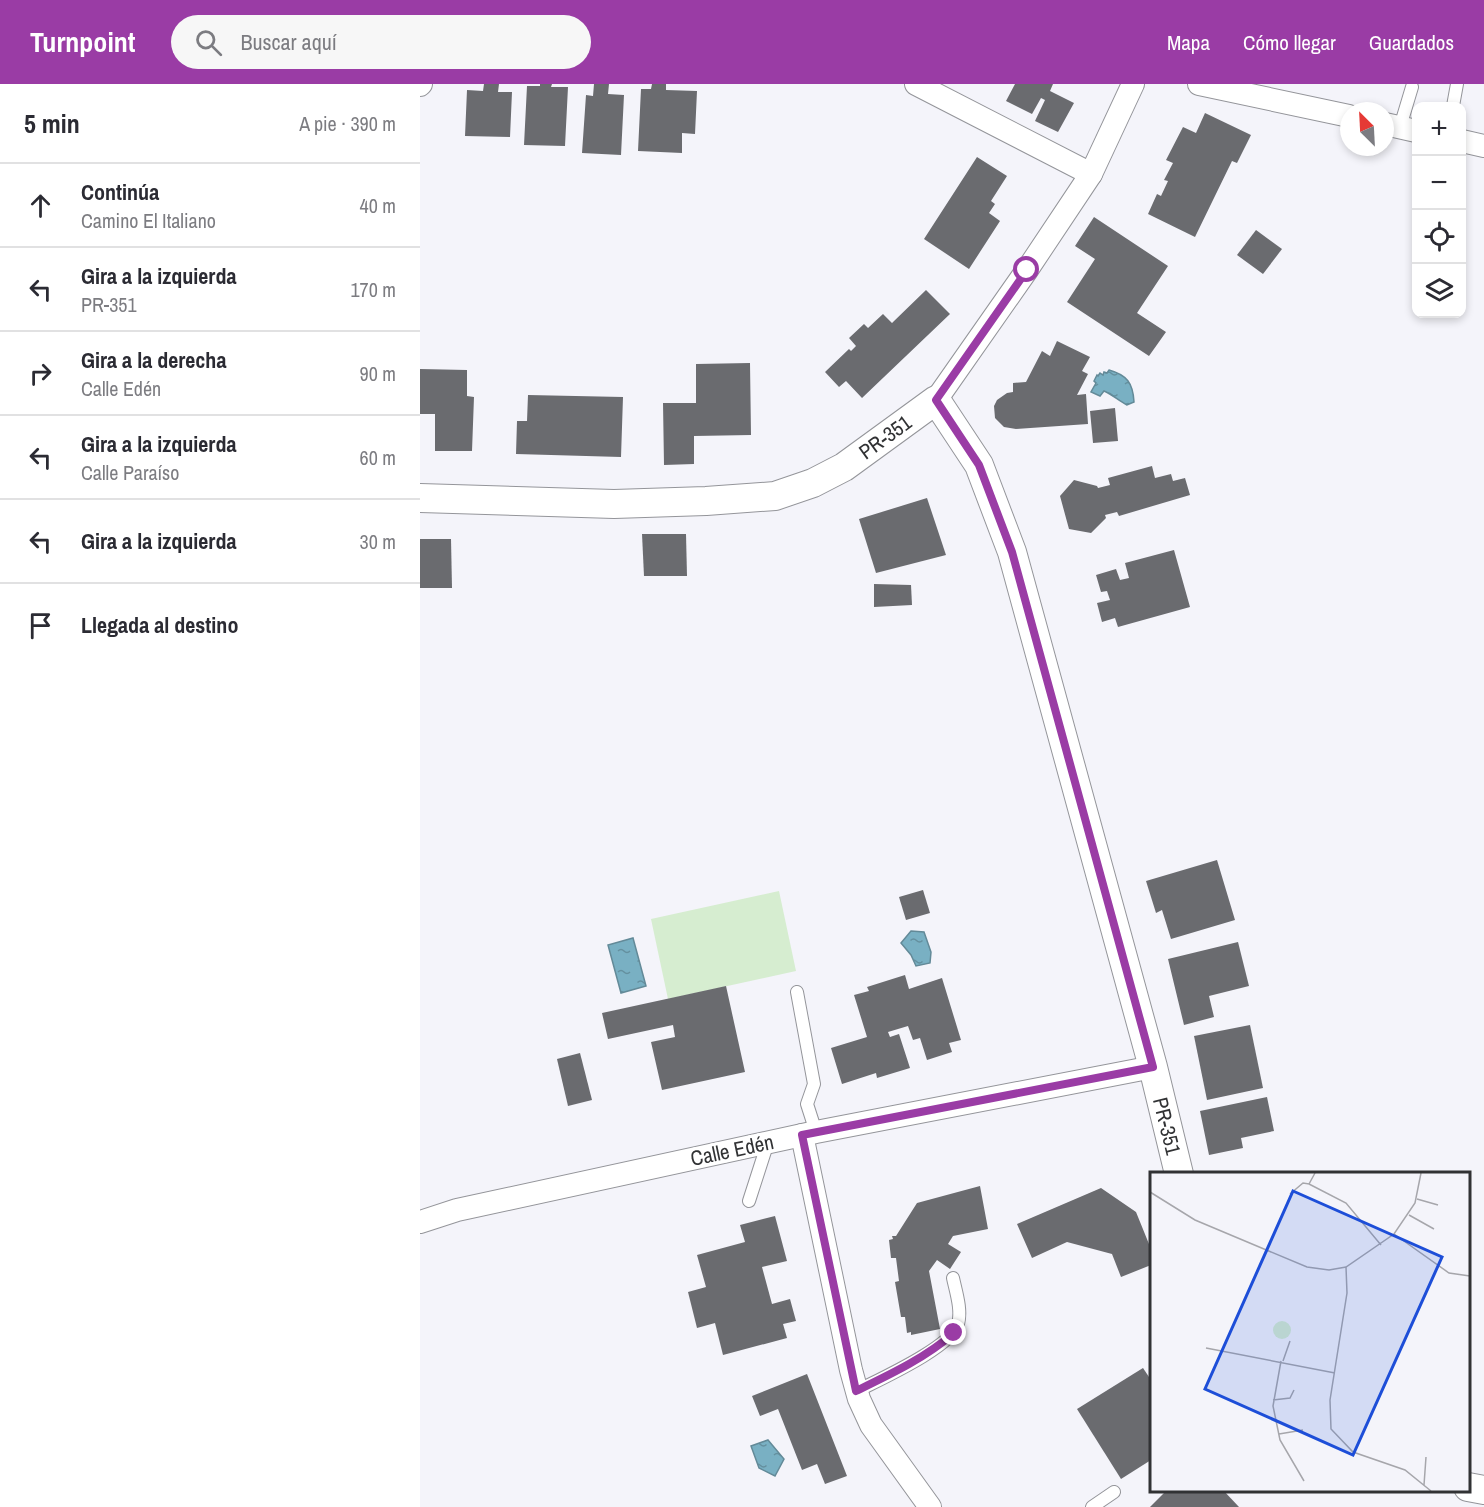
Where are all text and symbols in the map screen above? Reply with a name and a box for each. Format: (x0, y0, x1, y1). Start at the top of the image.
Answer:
search box (171, 15, 591, 69)
text: Turnpoint (30, 23, 135, 61)
icon: search (192, 26, 225, 59)
text: Buscar aquí (240, 27, 337, 57)
text: Mapa (1167, 28, 1210, 57)
text: Cómo llegar (1243, 28, 1336, 57)
text: Guardados (1369, 28, 1454, 57)
north arrow (1340, 102, 1394, 156)
map controls (1412, 102, 1466, 318)
button: + (1412, 102, 1466, 156)
text: 5 min (24, 106, 80, 141)
text: A pie · 390 m (299, 110, 396, 137)
button: − (1412, 156, 1466, 210)
text: Continúa (81, 177, 159, 207)
icon: ahead (24, 189, 57, 222)
text: 40 m (360, 192, 396, 219)
text: Camino El Italiano (81, 207, 216, 234)
button: locate (1412, 210, 1466, 264)
route start (1013, 256, 1039, 282)
text: Gira a la izquierda (81, 261, 236, 291)
button: layers (1412, 264, 1466, 318)
icon: left (24, 273, 57, 306)
text: 170 m (350, 276, 396, 303)
text: PR-351 (81, 291, 137, 318)
text: Gira a la derecha (81, 345, 226, 375)
icon: right (24, 357, 57, 390)
text: 90 m (360, 360, 396, 387)
text: Calle Edén (81, 375, 161, 402)
street label: PR-351 (853, 408, 917, 466)
text: Gira a la izquierda (81, 429, 236, 459)
icon: left (24, 441, 57, 474)
text: 60 m (360, 444, 396, 471)
text: Calle Paraíso (81, 459, 179, 486)
icon: left (24, 525, 57, 558)
text: Gira a la izquierda (81, 526, 236, 556)
text: 30 m (360, 528, 396, 555)
icon: arrive (24, 609, 57, 642)
text: Llegada al destino (81, 610, 238, 640)
street label: PR-351 (1146, 1094, 1188, 1158)
street label: Calle Edén (688, 1127, 776, 1173)
inset map (1150, 1172, 1469, 1492)
route end (940, 1319, 966, 1345)

